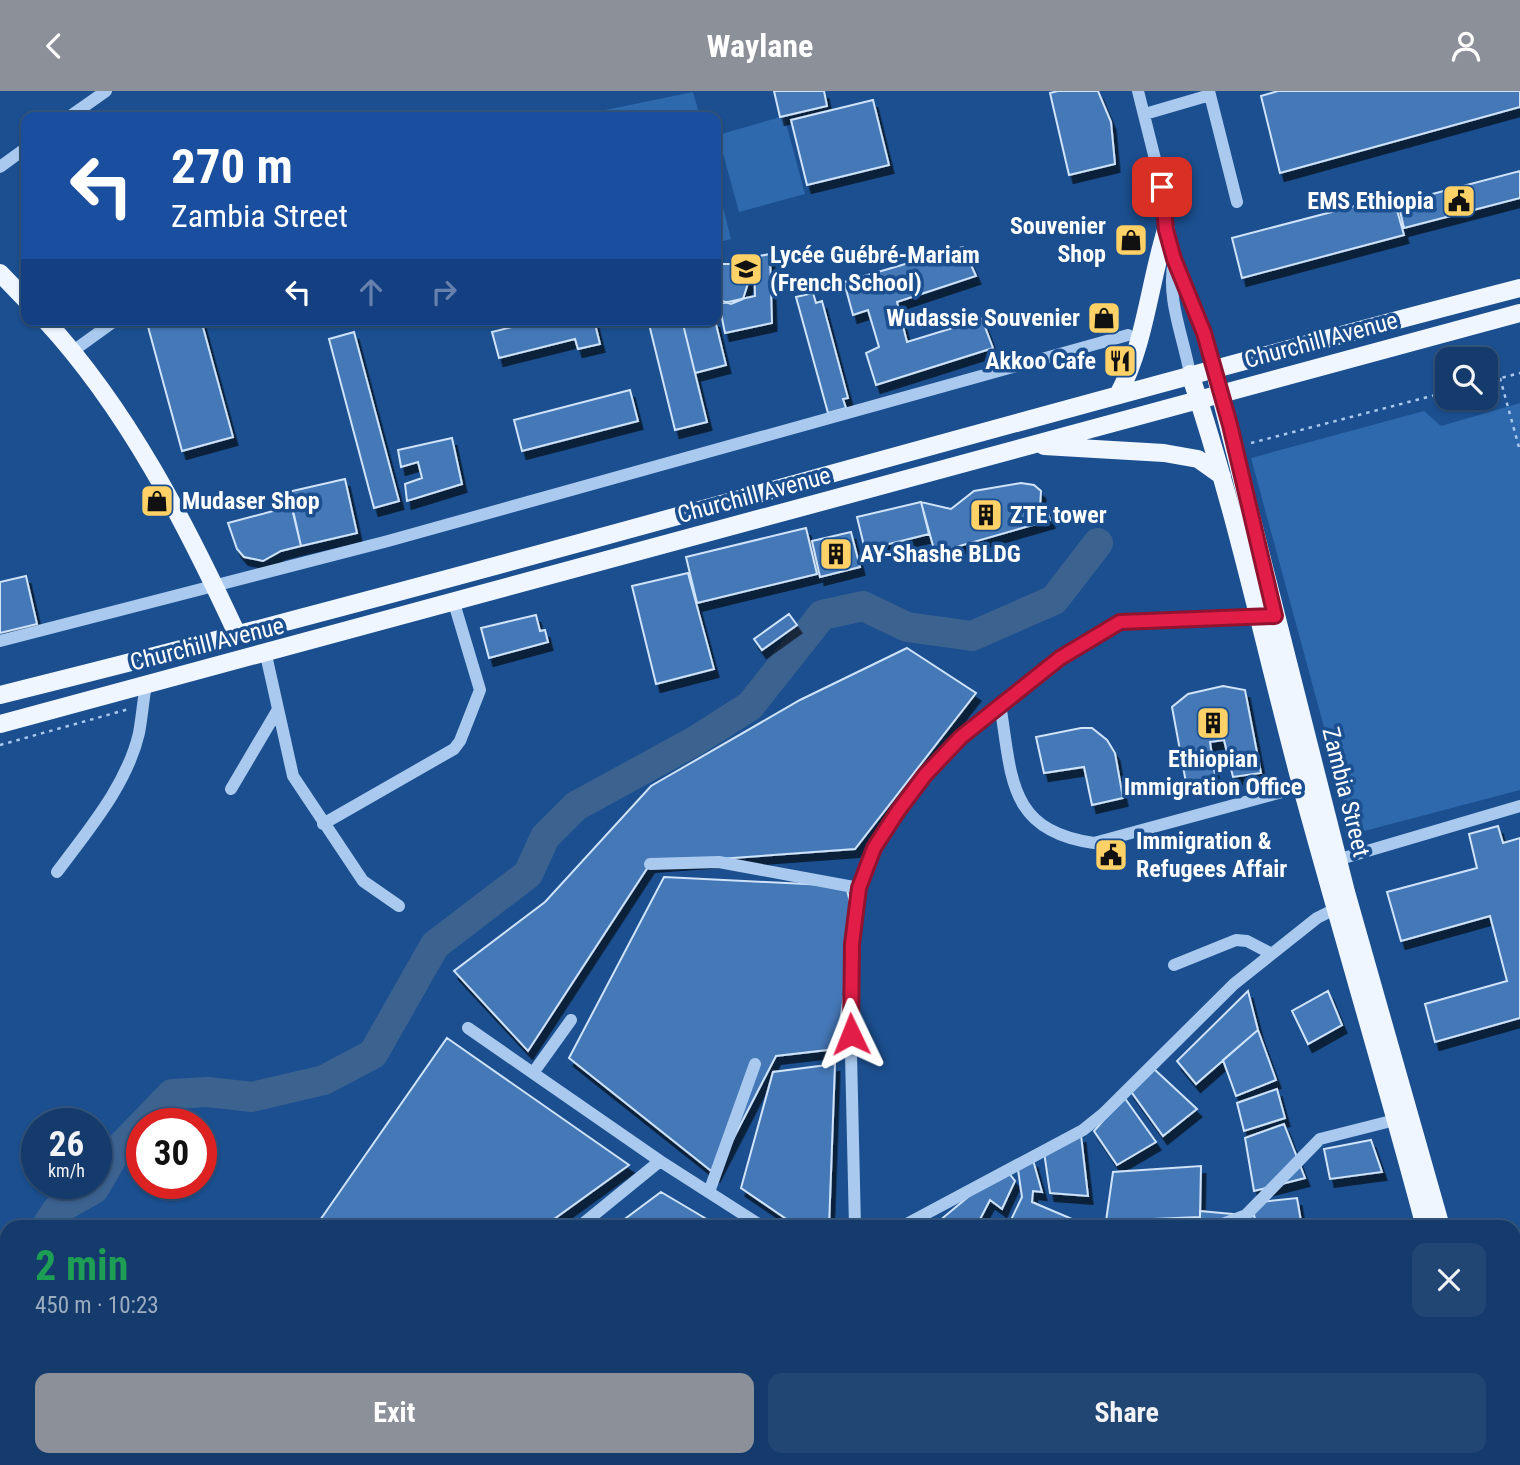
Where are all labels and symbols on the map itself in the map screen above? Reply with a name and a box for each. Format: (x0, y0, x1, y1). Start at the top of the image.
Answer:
pin (1132, 157, 1192, 217)
public building icon: EMS Ethiopia (1440, 182, 1478, 220)
place label: EMS Ethiopia (1307, 187, 1434, 215)
place label: Souvenier Shop (1010, 212, 1106, 268)
shop icon: Souvenier Shop (1112, 221, 1150, 259)
place label: Lycée Guébré-Mariam (French School) (770, 241, 980, 297)
school or university icon: Lycée Guébré-Mariam (French School) (727, 250, 765, 288)
shop icon: Wudassie Souvenier (1085, 299, 1123, 337)
place label: Wudassie Souvenier (886, 304, 1080, 332)
street label: Churchill Avenue (1241, 306, 1401, 374)
restaurant icon: Akkoo Cafe (1101, 342, 1139, 380)
place label: Akkoo Cafe (985, 347, 1096, 375)
street label: Churchill Avenue (674, 461, 834, 529)
shop icon: Mudaser Shop (138, 482, 176, 520)
place label: Mudaser Shop (182, 487, 320, 515)
building icon: ZTE tower (967, 496, 1005, 534)
place label: ZTE tower (1010, 501, 1107, 529)
building icon: AY-Shashe BLDG (817, 535, 855, 573)
place label: AY-Shashe BLDG (860, 540, 1021, 568)
street label: Churchill Avenue (127, 611, 287, 677)
building icon: Ethiopian Immigration Office (1194, 704, 1232, 742)
street label: Zambia Street (1316, 724, 1376, 860)
place label: Ethiopian Immigration Office (1124, 745, 1302, 801)
place label: Immigration & Refugees Affair (1136, 827, 1287, 883)
public building icon: Immigration & Refugees Affair (1092, 836, 1130, 874)
position arrow (814, 997, 888, 1071)
speed limit sign: 30 (126, 1108, 217, 1199)

